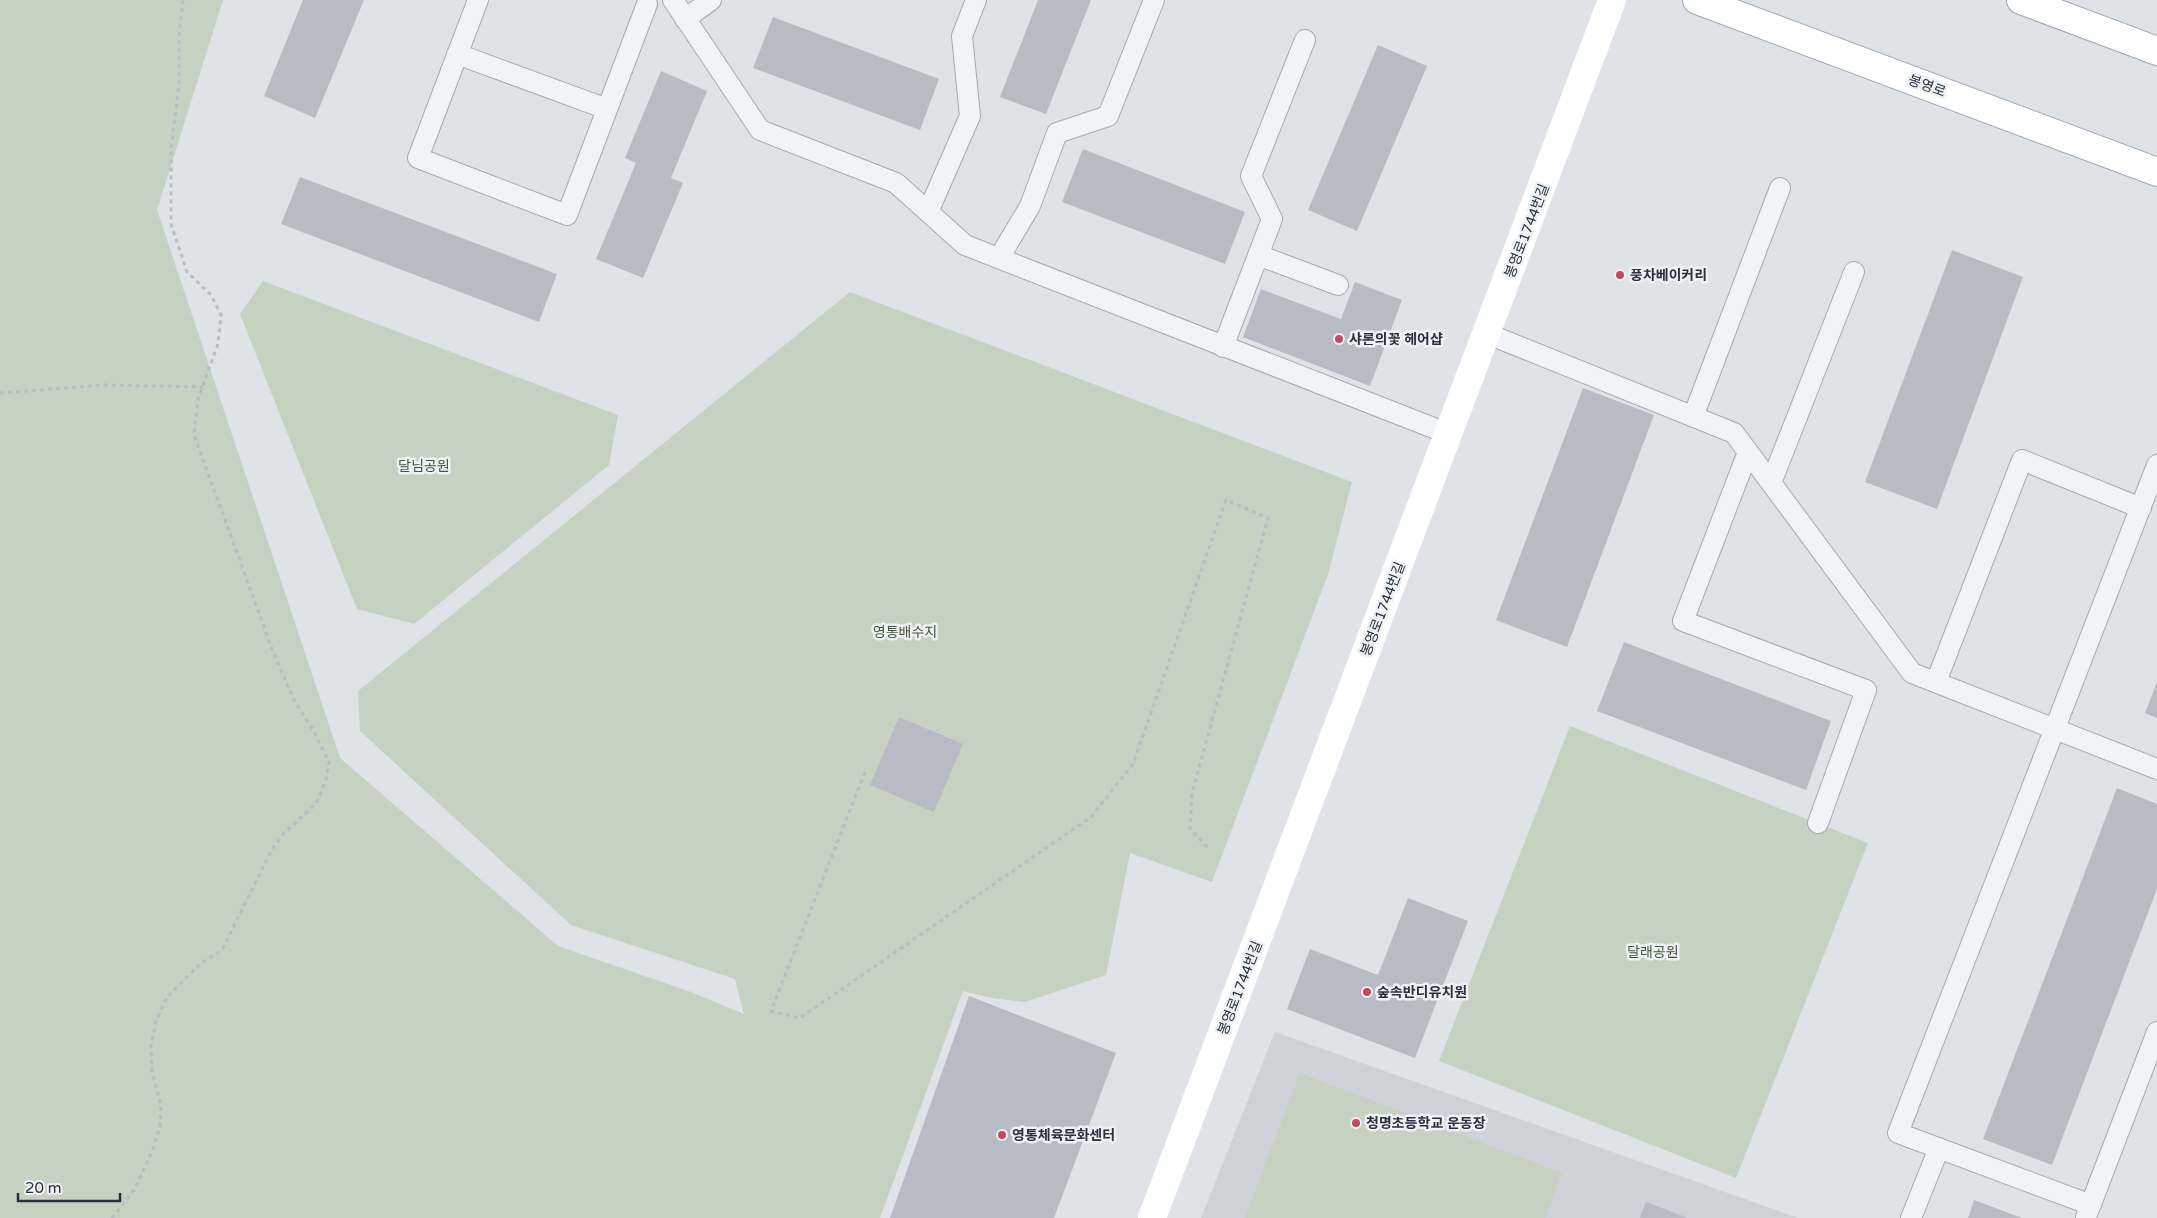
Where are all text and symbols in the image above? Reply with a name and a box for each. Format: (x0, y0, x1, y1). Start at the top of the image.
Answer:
street label: 봉영로 (1906, 71, 1948, 101)
street label: 봉영로1744번길 (1501, 181, 1553, 281)
place label: 풍차베이커리 (1630, 267, 1707, 284)
marker: 풍차베이커리 (1614, 269, 1626, 281)
place label: 샤론의꽃 헤어샵 (1349, 331, 1443, 348)
marker: 샤론의꽃 헤어샵 (1333, 333, 1345, 345)
park label: 달님공원 (398, 458, 450, 475)
street label: 봉영로1744번길 (1357, 559, 1409, 659)
park label: 영통배수지 (873, 624, 937, 641)
street label: 봉영로1744번길 (1214, 938, 1266, 1038)
park label: 달래공원 (1627, 944, 1679, 961)
place label: 숲속반디유치원 (1377, 984, 1467, 1001)
marker: 숲속반디유치원 (1361, 986, 1373, 998)
place label: 청명초등학교 운동장 (1366, 1115, 1486, 1132)
marker: 청명초등학교 운동장 (1350, 1117, 1362, 1129)
place label: 영통체육문화센터 (1012, 1127, 1115, 1144)
marker: 영통체육문화센터 (996, 1129, 1008, 1141)
scale bar (18, 1170, 120, 1202)
text: 20 m (25, 1179, 62, 1197)

